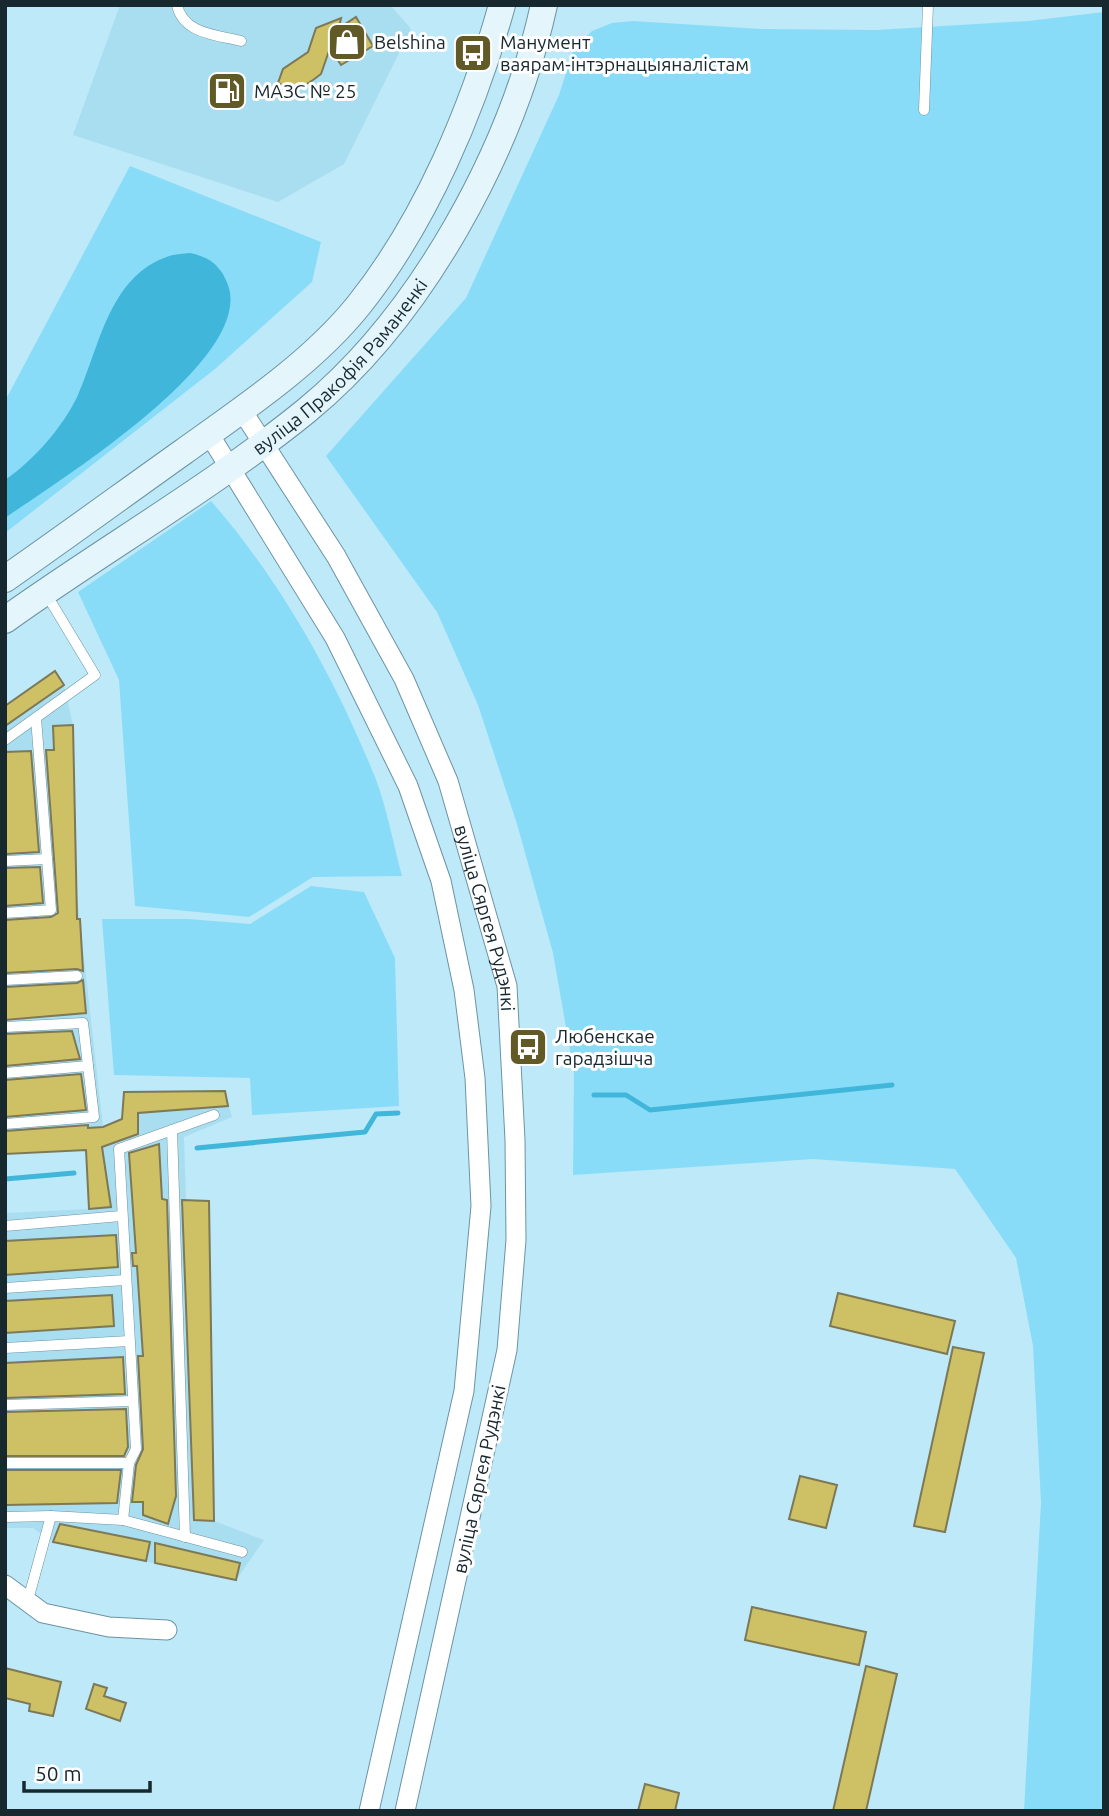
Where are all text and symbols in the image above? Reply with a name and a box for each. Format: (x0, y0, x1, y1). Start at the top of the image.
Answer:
shop icon: Belshina (326, 21, 368, 63)
place label: Belshina (374, 31, 446, 53)
place label: Манумент ваярам-інтэрнацыяналістам (500, 31, 749, 75)
bus stop icon: Манумент ваярам-інтэрнацыяналістам (452, 32, 494, 74)
fuel station icon: МАЗС № 25 (206, 70, 248, 112)
place label: МАЗС № 25 (254, 80, 356, 102)
street label: вуліца Пракофія Раманенкі (248, 274, 432, 459)
street label: вуліца Сяргея Рудэнкі (450, 822, 519, 1012)
place label: Любенскае гарадзішча (555, 1025, 655, 1069)
bus stop icon: Любенскае гарадзішча (507, 1026, 549, 1068)
street label: вуліца Сяргея Рудэнкі (448, 1383, 510, 1575)
scale bar (24, 1750, 150, 1794)
text: 50 m (35, 1761, 82, 1785)

